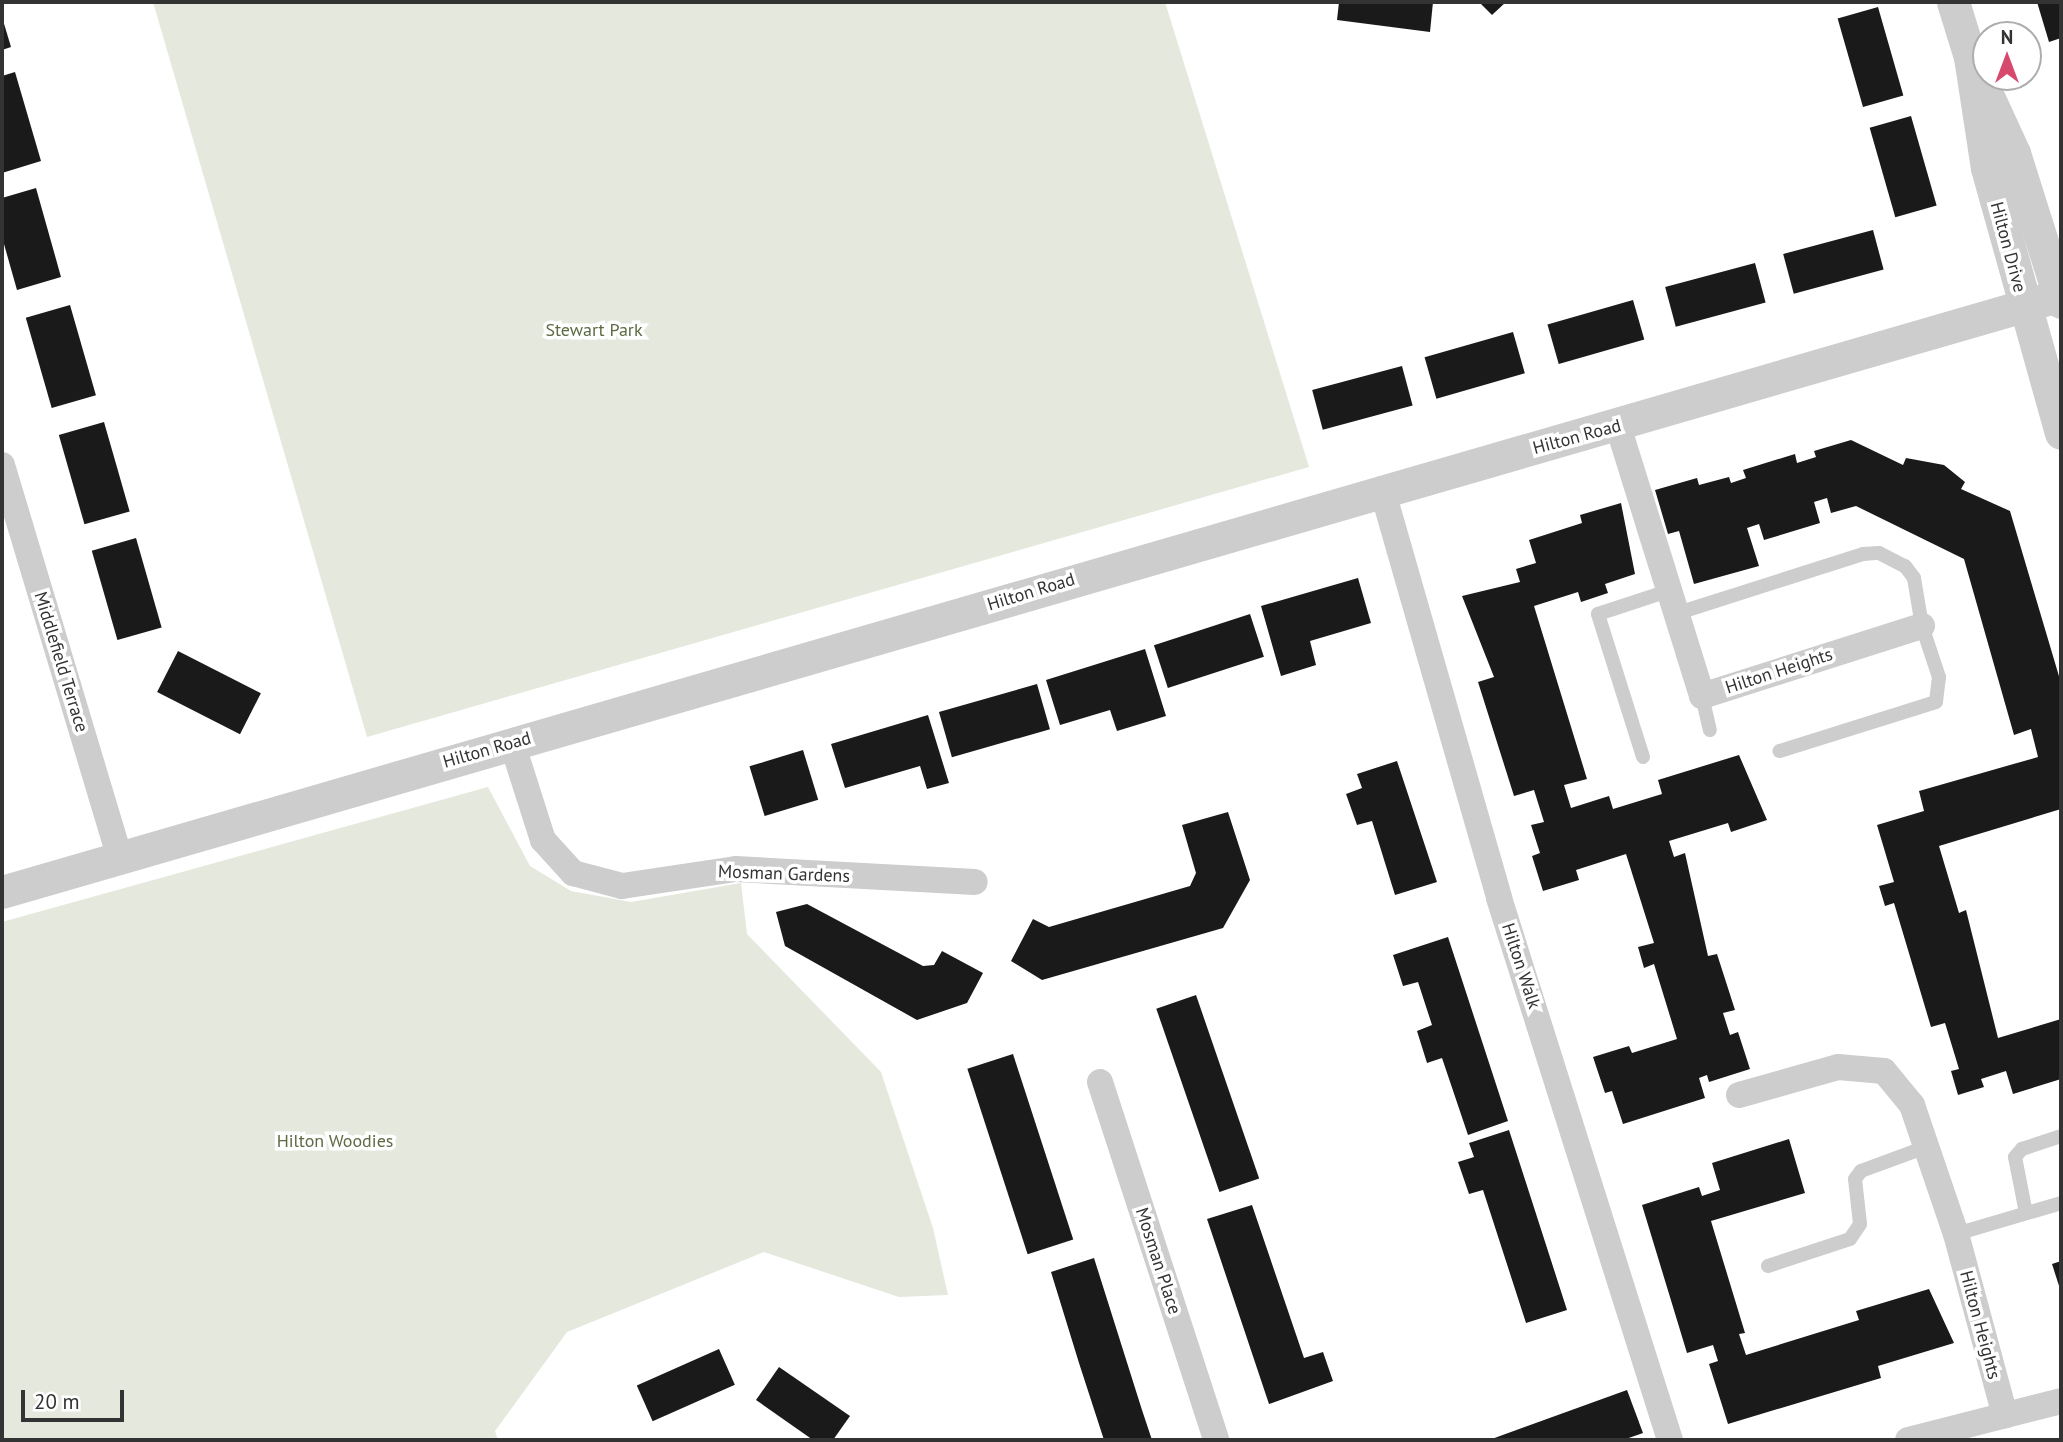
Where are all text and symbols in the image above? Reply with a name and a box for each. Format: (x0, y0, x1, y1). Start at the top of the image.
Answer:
north arrow (1972, 21, 2042, 91)
text: N (2001, 25, 2013, 49)
street label: Hilton Drive (1986, 199, 2030, 295)
park label: Stewart Park (545, 319, 643, 341)
street label: Hilton Road (1531, 415, 1623, 459)
street label: Hilton Road (985, 568, 1077, 616)
street label: Middlefield Terrace (29, 589, 93, 735)
street label: Hilton Heights (1723, 643, 1835, 699)
street label: Hilton Road (441, 727, 533, 773)
street label: Mosman Gardens (718, 861, 850, 887)
street label: Hilton Walk (1497, 920, 1545, 1012)
park label: Hilton Woodies (276, 1130, 394, 1152)
street label: Mosman Place (1131, 1205, 1185, 1317)
street label: Hilton Heights (1955, 1268, 2005, 1382)
scale bar (24, 1376, 128, 1420)
text: 20 m (34, 1388, 80, 1415)

